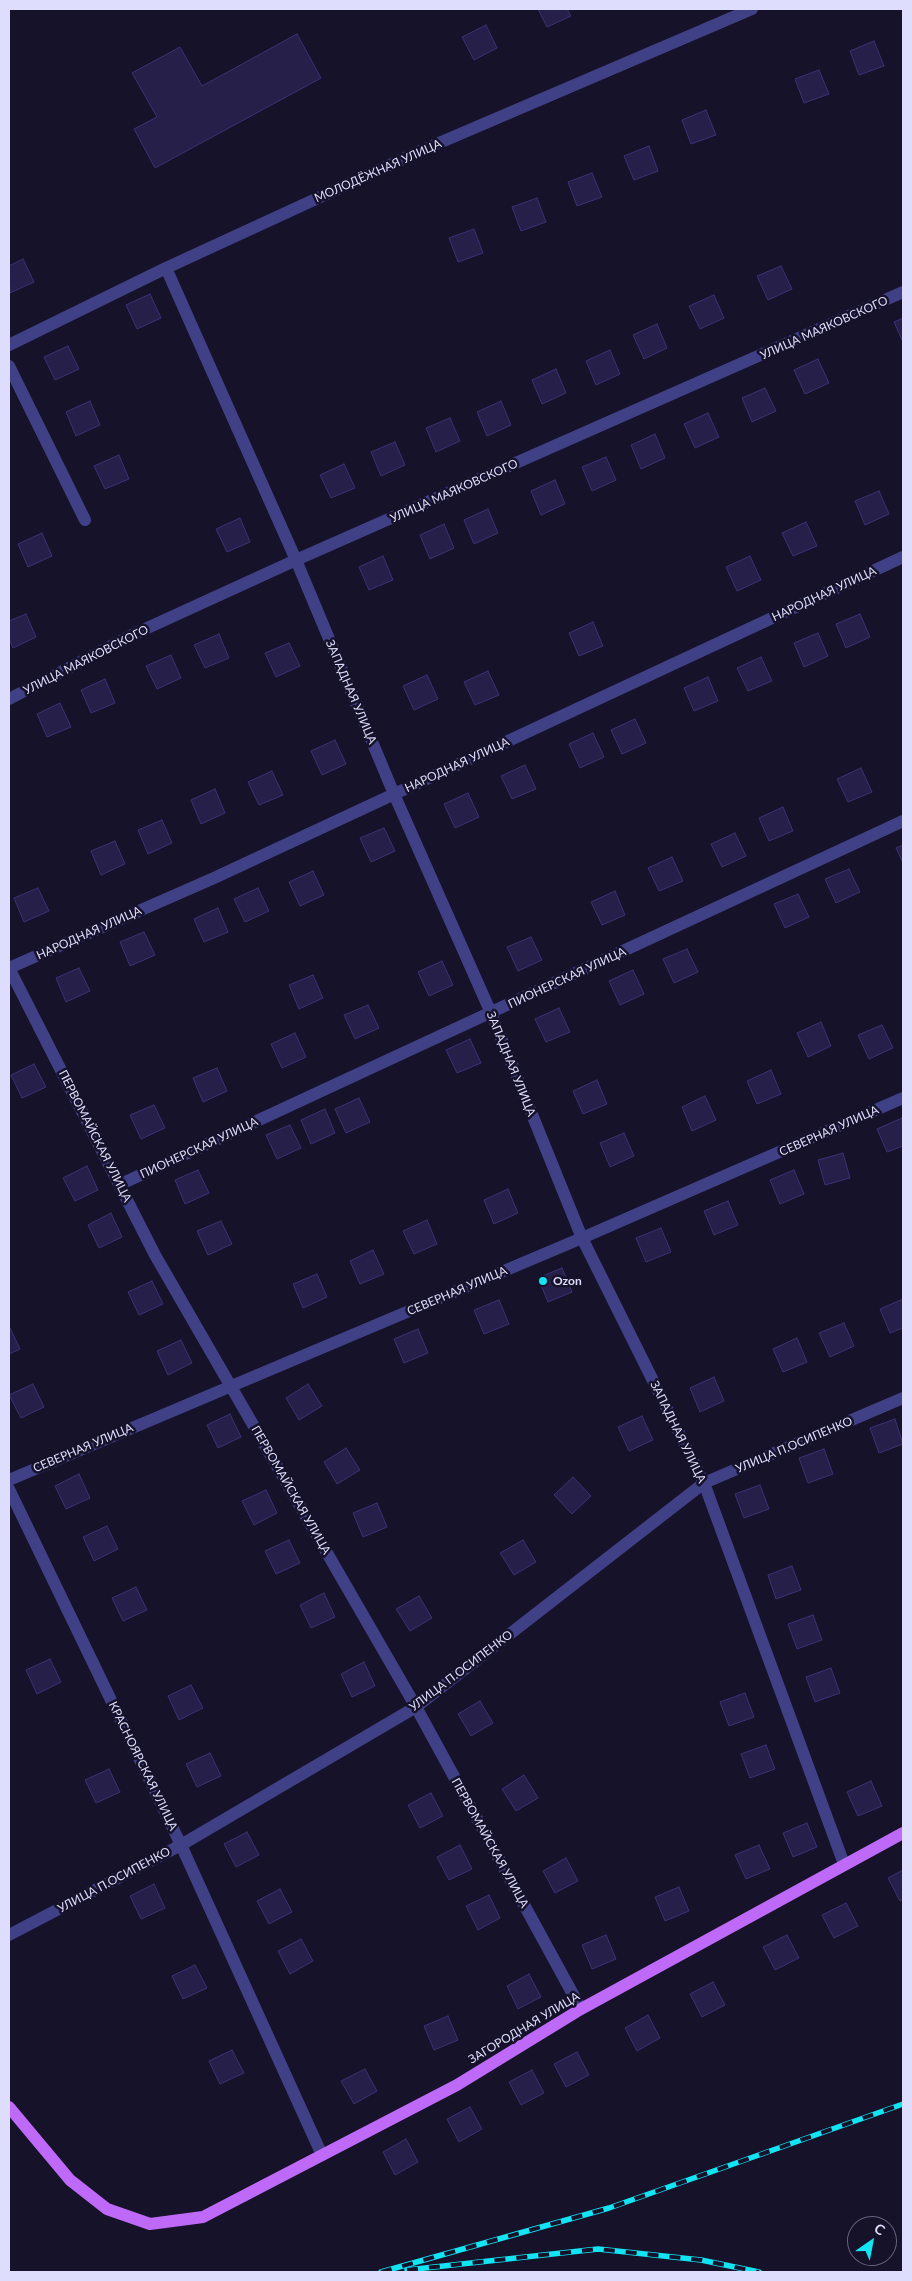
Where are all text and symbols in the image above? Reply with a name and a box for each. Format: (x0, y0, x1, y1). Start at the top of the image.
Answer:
street label: МОЛОДЁЖНАЯ УЛИЦА (312, 136, 444, 206)
street label: УЛИЦА МАЯКОВСКОГО (758, 293, 890, 363)
street label: УЛИЦА МАЯКОВСКОГО (388, 456, 520, 526)
street label: НАРОДНАЯ УЛИЦА (769, 563, 879, 625)
street label: УЛИЦА МАЯКОВСКОГО (21, 622, 151, 698)
street label: ЗАПАДНАЯ УЛИЦА (323, 638, 379, 746)
street label: НАРОДНАЯ УЛИЦА (402, 734, 512, 796)
street label: НАРОДНАЯ УЛИЦА (34, 903, 144, 963)
street label: ПИОНЕРСКАЯ УЛИЦА (506, 944, 628, 1012)
street label: ЗАПАДНАЯ УЛИЦА (483, 1009, 539, 1119)
street label: ПЕРВОМАЙСКАЯ УЛИЦА (55, 1068, 135, 1204)
street label: СЕВЕРНАЯ УЛИЦА (777, 1103, 881, 1159)
street label: ПИОНЕРСКАЯ УЛИЦА (138, 1114, 260, 1182)
street label: СЕВЕРНАЯ УЛИЦА (405, 1263, 509, 1319)
place label: Ozon (553, 1274, 582, 1288)
marker: Ozon (537, 1275, 549, 1287)
street label: ЗАПАДНАЯ УЛИЦА (647, 1379, 709, 1485)
street label: УЛИЦА П.ОСИПЕНКО (733, 1414, 855, 1476)
street label: СЕВЕРНАЯ УЛИЦА (31, 1420, 135, 1476)
street label: ПЕРВОМАЙСКАЯ УЛИЦА (248, 1423, 334, 1557)
street label: УЛИЦА П.ОСИПЕНКО (407, 1627, 515, 1715)
street label: КРАСНОЯРСКАЯ УЛИЦА (105, 1699, 181, 1833)
street label: ПЕРВОМАЙСКАЯ УЛИЦА (448, 1776, 532, 1910)
street label: УЛИЦА П.ОСИПЕНКО (55, 1844, 173, 1916)
street label: ЗАГОРОДНАЯ УЛИЦА (466, 1989, 582, 2067)
north arrow (847, 2216, 897, 2266)
text: С (871, 2219, 888, 2238)

